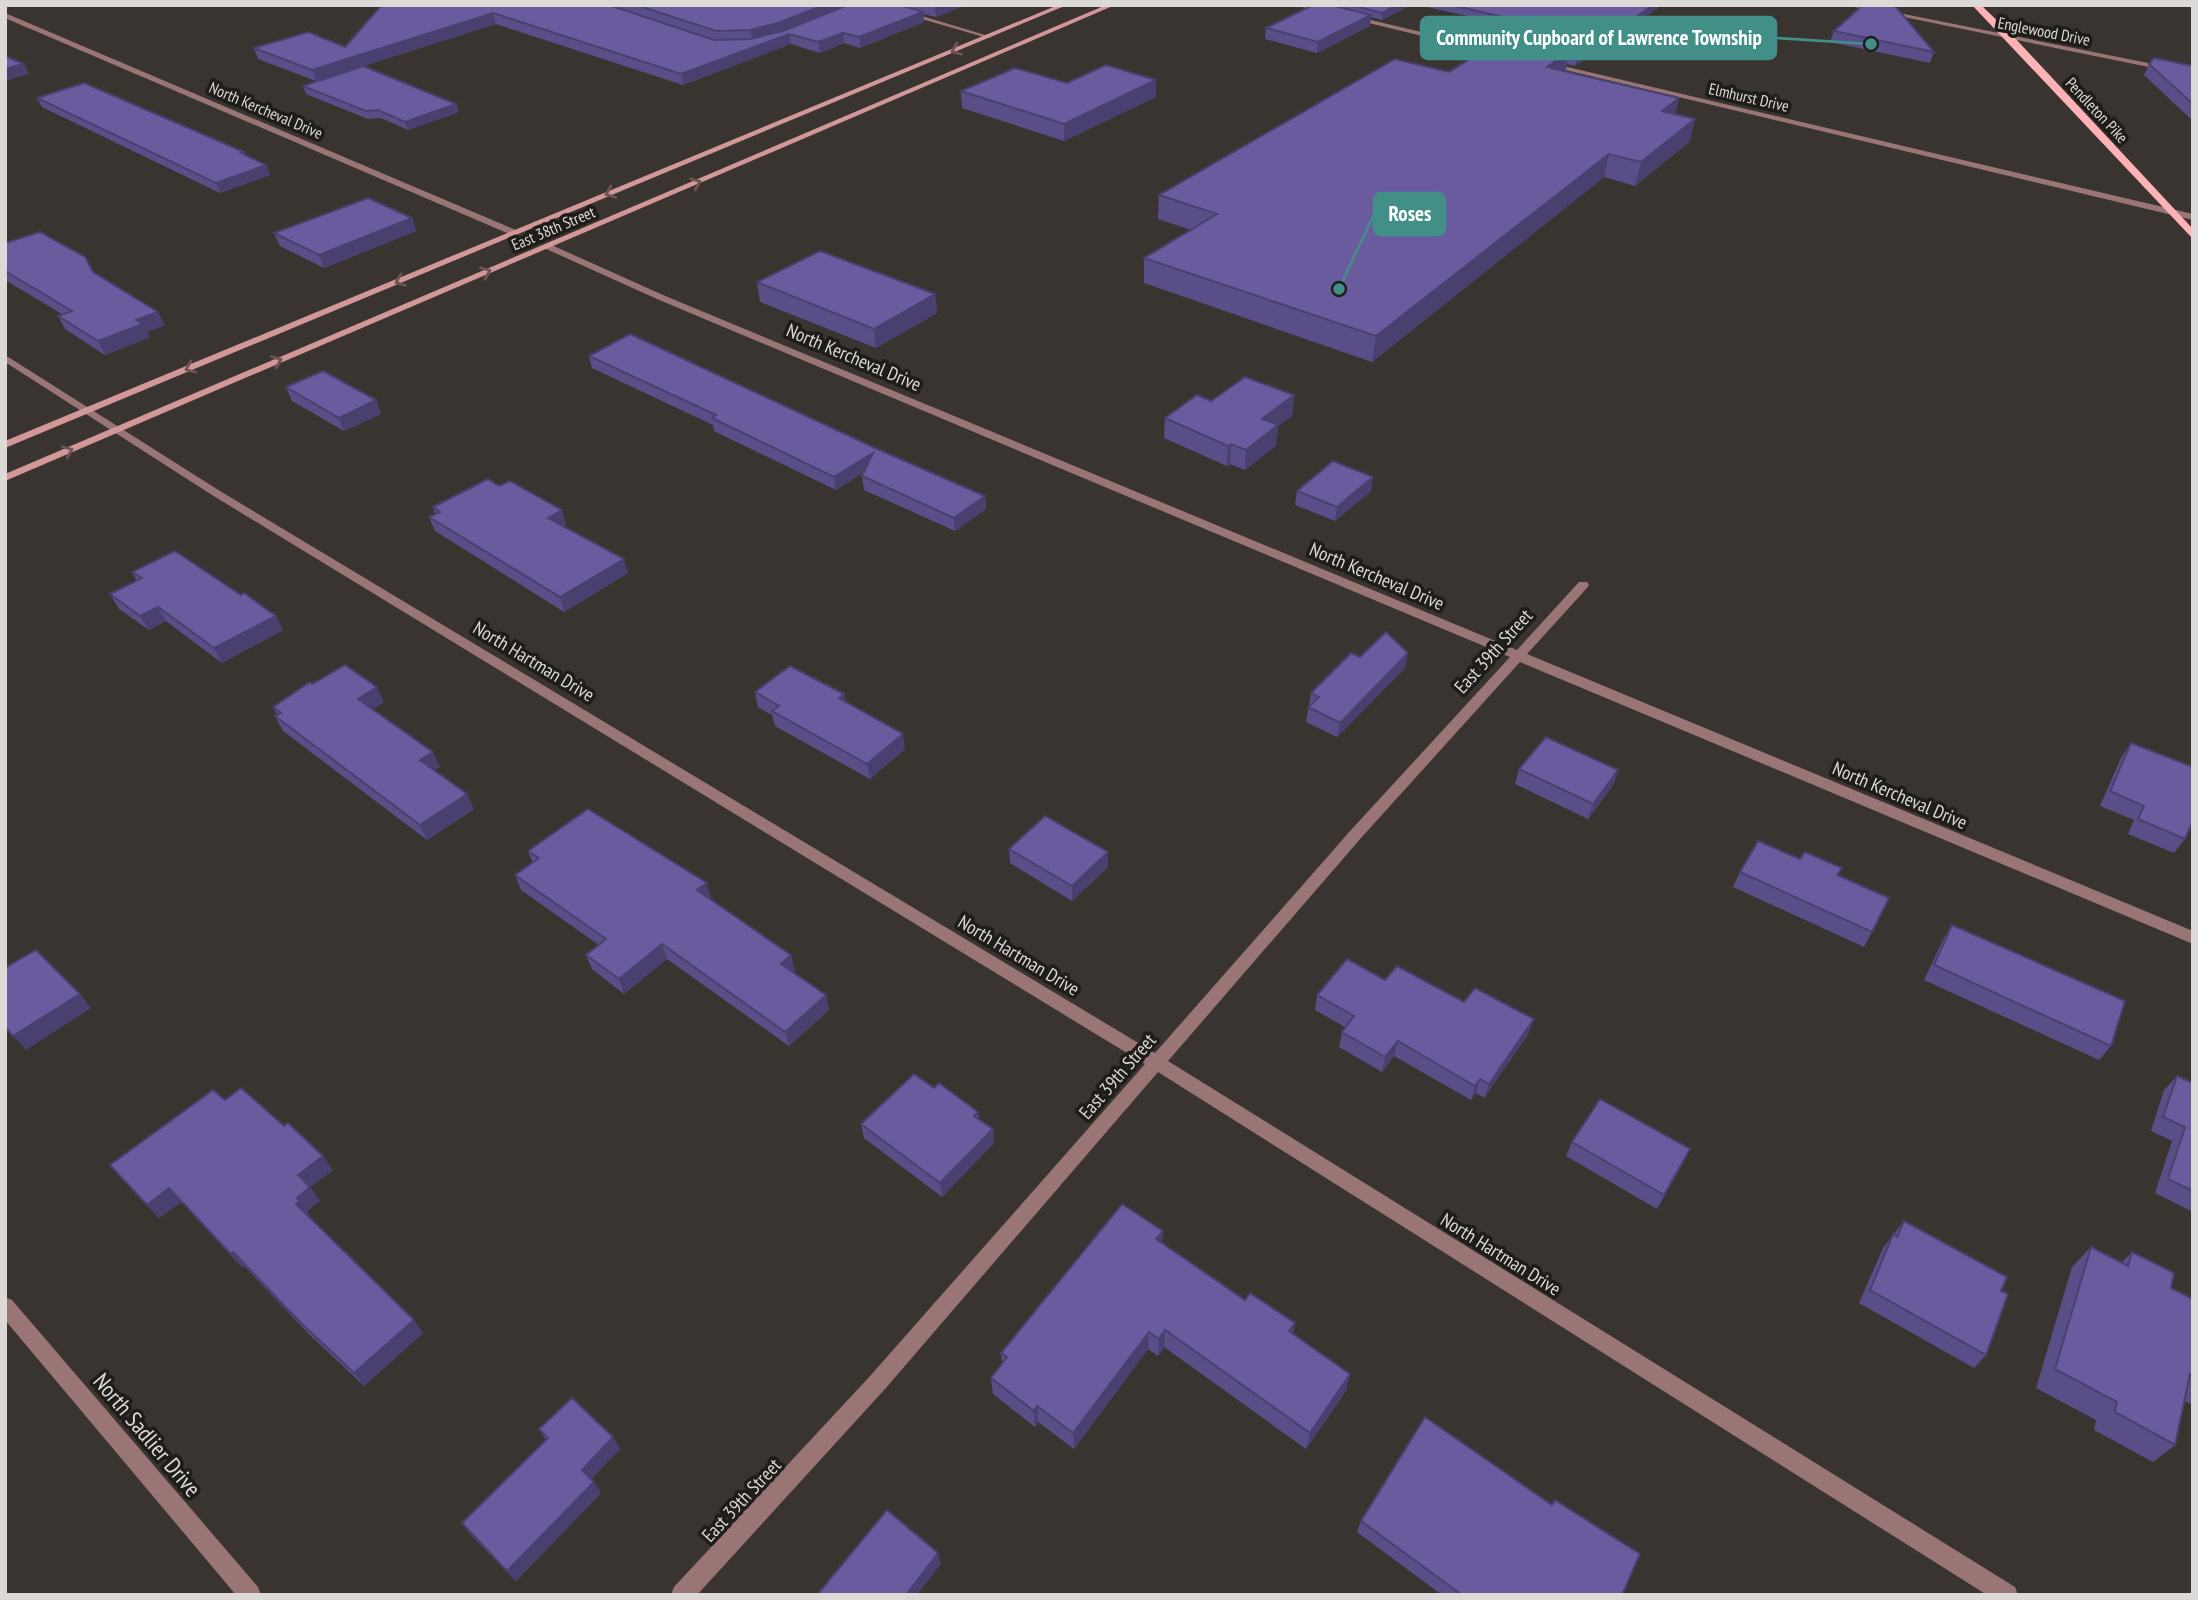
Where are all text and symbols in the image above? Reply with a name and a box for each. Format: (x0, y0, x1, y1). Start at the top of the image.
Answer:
street label: Englewood Drive (1996, 12, 2092, 50)
callout: Community Cupboard of Lawrence Township (1421, 17, 1776, 59)
text: Community Cupboard of Lawrence Township (1436, 24, 1762, 51)
one-way arrow (951, 42, 963, 56)
street label: Pendleton Pike (2062, 73, 2132, 147)
street label: North Kercheval Drive (206, 77, 326, 143)
street label: Elmhurst Drive (1707, 78, 1791, 116)
one-way arrow (688, 177, 701, 191)
one-way arrow (605, 185, 617, 199)
callout: Roses (1374, 193, 1445, 235)
text: Roses (1389, 200, 1431, 227)
street label: East 38th Street (508, 201, 598, 255)
one-way arrow (479, 266, 492, 280)
one-way arrow (394, 272, 406, 286)
street label: North Kercheval Drive (783, 318, 925, 396)
one-way arrow (270, 355, 282, 369)
one-way arrow (184, 360, 197, 374)
one-way arrow (61, 445, 73, 459)
street label: North Kercheval Drive (1306, 537, 1448, 615)
street label: East 39th Street (1449, 603, 1538, 698)
street label: North Hartman Drive (469, 615, 599, 707)
street label: North Kercheval Drive (1829, 756, 1971, 834)
street label: North Hartman Drive (954, 909, 1084, 1001)
street label: East 39th Street (1073, 1028, 1161, 1124)
street label: North Hartman Drive (1436, 1207, 1566, 1301)
street label: North Sadlier Drive (87, 1367, 207, 1502)
street label: East 39th Street (696, 1453, 786, 1547)

